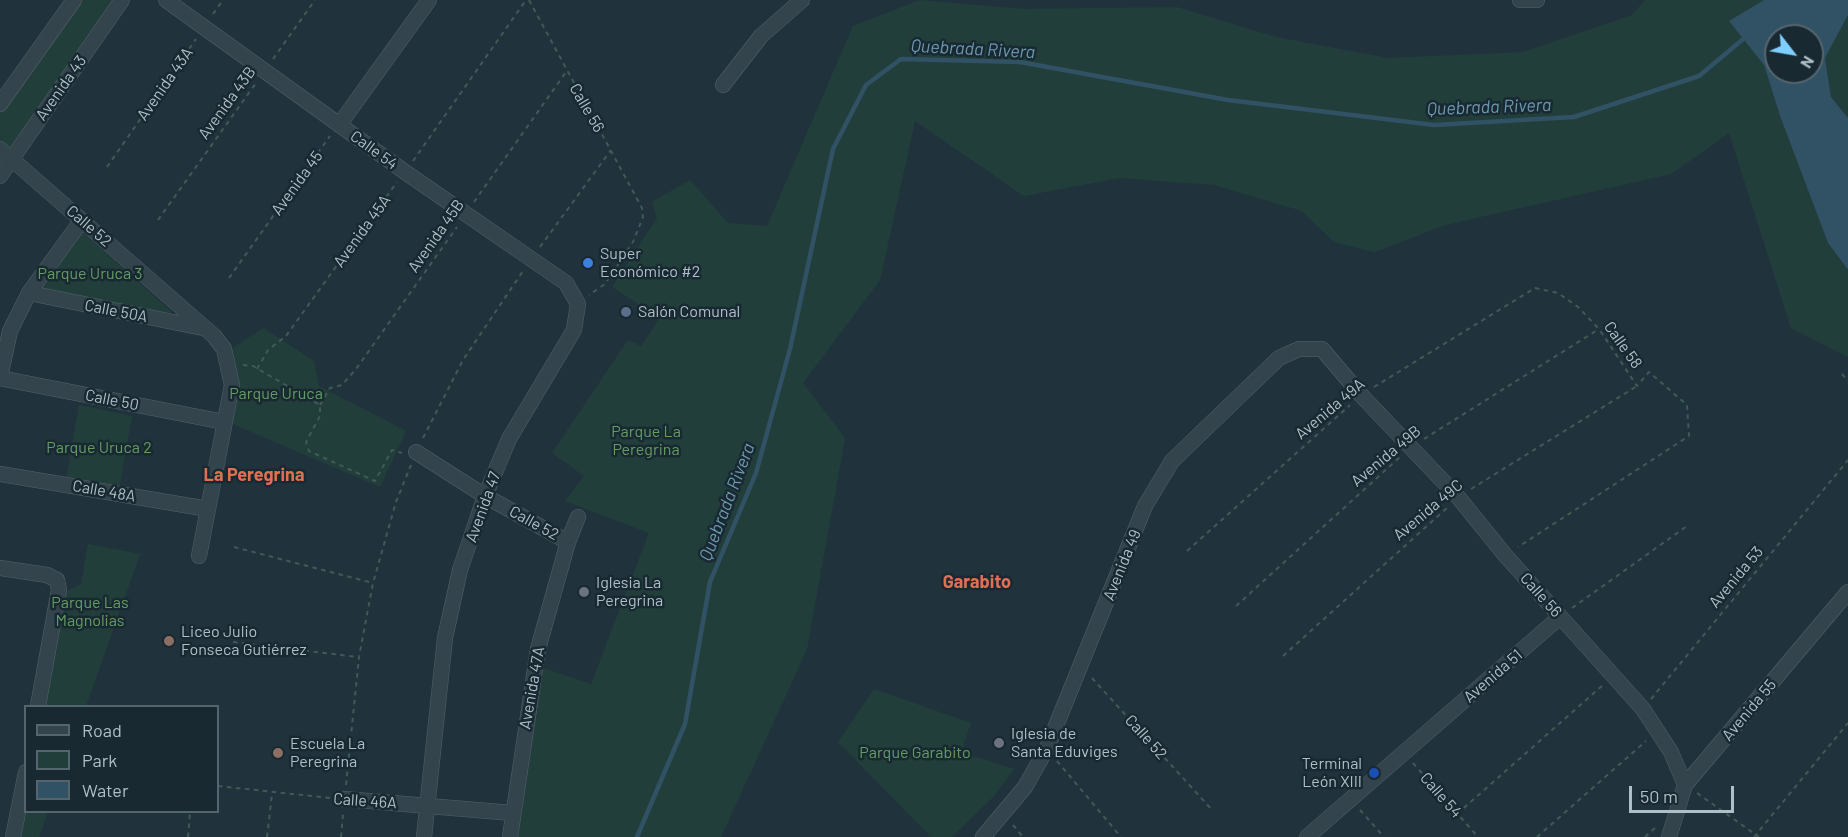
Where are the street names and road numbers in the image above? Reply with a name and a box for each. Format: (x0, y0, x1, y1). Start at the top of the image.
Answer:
street label: Avenida 43A (133, 44, 197, 124)
street label: Avenida 43 (32, 52, 90, 124)
street label: Avenida 43B (194, 63, 260, 143)
street label: Calle 56 (565, 80, 609, 136)
street label: Calle 54 (347, 126, 401, 174)
street label: Avenida 45 (267, 147, 327, 219)
street label: Avenida 45A (329, 191, 395, 271)
street label: Avenida 45B (404, 196, 468, 276)
street label: Calle 52 (62, 201, 116, 251)
street label: Calle 50A (83, 295, 149, 327)
street label: Calle 58 (1600, 318, 1646, 372)
street label: Avenida 49A (1291, 374, 1369, 444)
street label: Calle 50 (84, 385, 140, 415)
street label: Avenida 49B (1347, 421, 1425, 491)
street label: Avenida 47 (461, 469, 505, 545)
street label: Avenida 49C (1389, 475, 1467, 545)
street label: Calle 48A (71, 476, 137, 506)
street label: Calle 52 (506, 502, 562, 544)
street label: Avenida 49 (1099, 527, 1145, 603)
street label: Avenida 53 (1705, 542, 1767, 612)
street label: Calle 56 (1516, 569, 1566, 621)
street label: Avenida 47A (515, 645, 549, 731)
street label: Avenida 51 (1460, 645, 1526, 707)
street label: Avenida 55 (1718, 675, 1780, 745)
street label: Calle 52 (1121, 711, 1171, 763)
street label: Calle 54 (1416, 768, 1466, 822)
street label: Calle 46A (333, 789, 397, 813)

